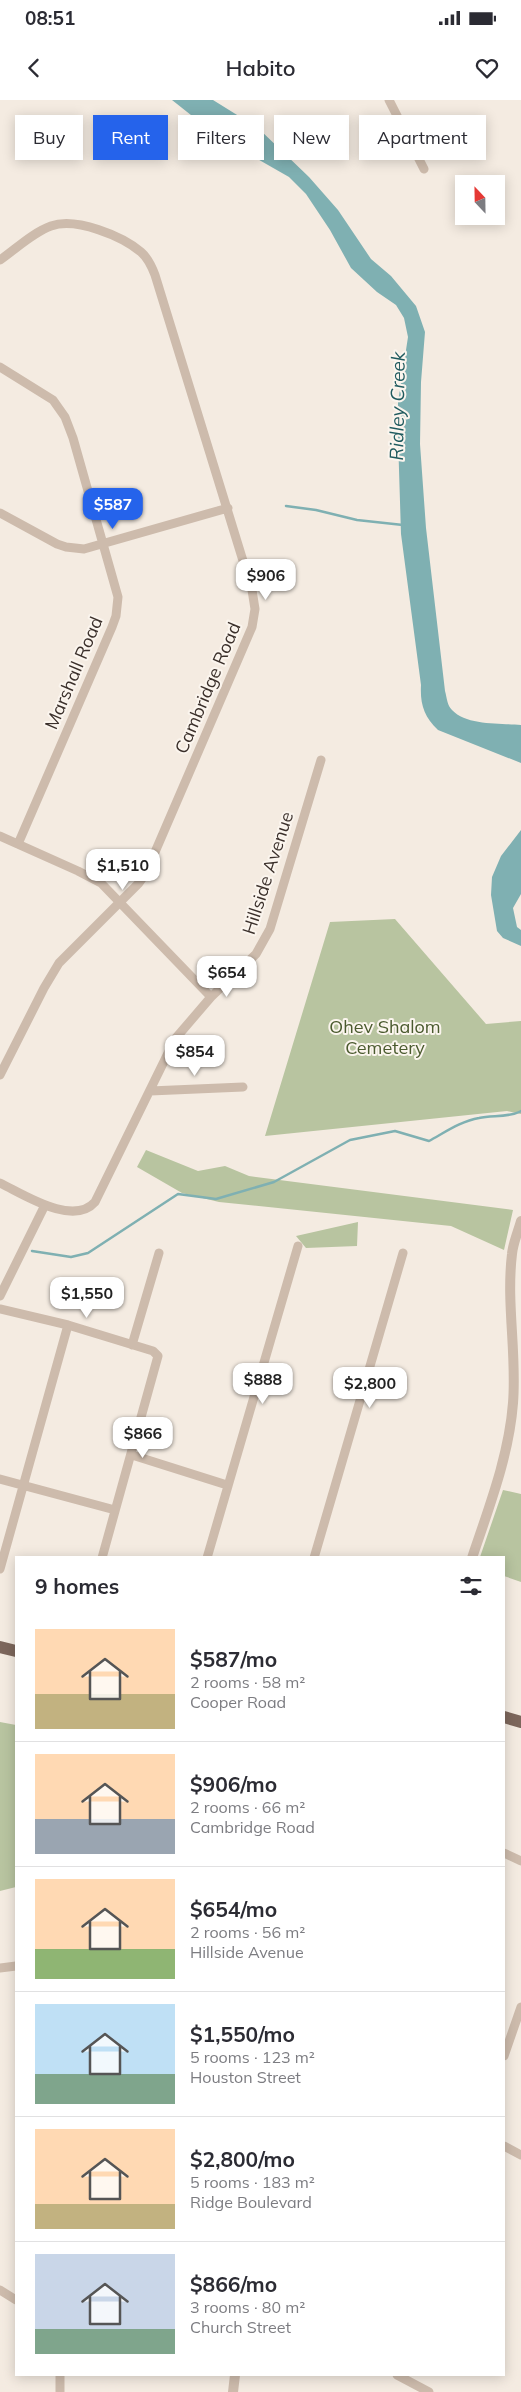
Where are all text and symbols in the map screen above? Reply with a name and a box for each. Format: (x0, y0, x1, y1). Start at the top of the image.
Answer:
text: 08:51 (25, 6, 75, 30)
icon: back (20, 54, 48, 82)
text: Habito (226, 54, 295, 82)
icon: heart (473, 54, 501, 82)
chip: Buy (15, 115, 83, 160)
chip: Rent (93, 115, 168, 160)
chip: Filters (178, 115, 264, 160)
chip: New (274, 115, 349, 160)
chip: Apartment (359, 115, 486, 160)
north arrow (455, 175, 505, 225)
map controls (455, 175, 505, 225)
water label: Ridley Creek (384, 350, 410, 461)
pin: $587 (83, 488, 143, 530)
text: $587 (94, 494, 132, 514)
pin: $906 (236, 558, 296, 601)
text: $906 (247, 565, 285, 585)
street label: Marshall Road (39, 613, 108, 733)
street label: Cambridge Road (170, 619, 246, 757)
street label: Hillside Avenue (237, 808, 298, 937)
pin: $1,510 (82, 848, 164, 891)
text: $1,510 (97, 855, 149, 875)
pin: $654 (197, 956, 257, 998)
text: $654 (208, 962, 246, 982)
park label: Ohev Shalom Cemetery (329, 1015, 441, 1059)
pin: $854 (165, 1034, 225, 1077)
text: $854 (176, 1041, 214, 1061)
pin: $1,550 (46, 1276, 128, 1319)
text: $1,550 (61, 1283, 113, 1303)
pin: $888 (233, 1362, 293, 1405)
pin: $2,800 (329, 1366, 411, 1409)
text: $888 (244, 1369, 282, 1389)
text: $2,800 (344, 1373, 396, 1393)
pin: $866 (113, 1416, 173, 1459)
text: $866 (124, 1423, 162, 1443)
icon: filters (457, 1572, 485, 1600)
text: 9 homes (35, 1573, 119, 1599)
text: $587/mo (190, 1646, 277, 1672)
icon: home (75, 1649, 135, 1709)
text: 2 rooms · 58 m² (190, 1672, 305, 1692)
text: Cooper Road (190, 1692, 286, 1712)
text: $906/mo (190, 1771, 277, 1797)
icon: home (75, 1774, 135, 1834)
text: 2 rooms · 66 m² (190, 1797, 305, 1817)
text: Cambridge Road (190, 1817, 315, 1837)
text: $654/mo (190, 1896, 277, 1922)
icon: home (75, 1899, 135, 1959)
text: 2 rooms · 56 m² (190, 1922, 305, 1942)
text: Hillside Avenue (190, 1942, 304, 1962)
text: $1,550/mo (190, 2021, 295, 2047)
icon: home (75, 2024, 135, 2084)
text: 5 rooms · 123 m² (190, 2047, 315, 2067)
text: Houston Street (190, 2067, 301, 2087)
text: $2,800/mo (190, 2146, 295, 2172)
icon: home (75, 2149, 135, 2209)
text: 5 rooms · 183 m² (190, 2172, 315, 2192)
text: Ridge Boulevard (190, 2192, 312, 2212)
text: $866/mo (190, 2271, 277, 2297)
icon: home (75, 2274, 135, 2334)
text: 3 rooms · 80 m² (190, 2297, 305, 2317)
text: Church Street (190, 2317, 291, 2337)

